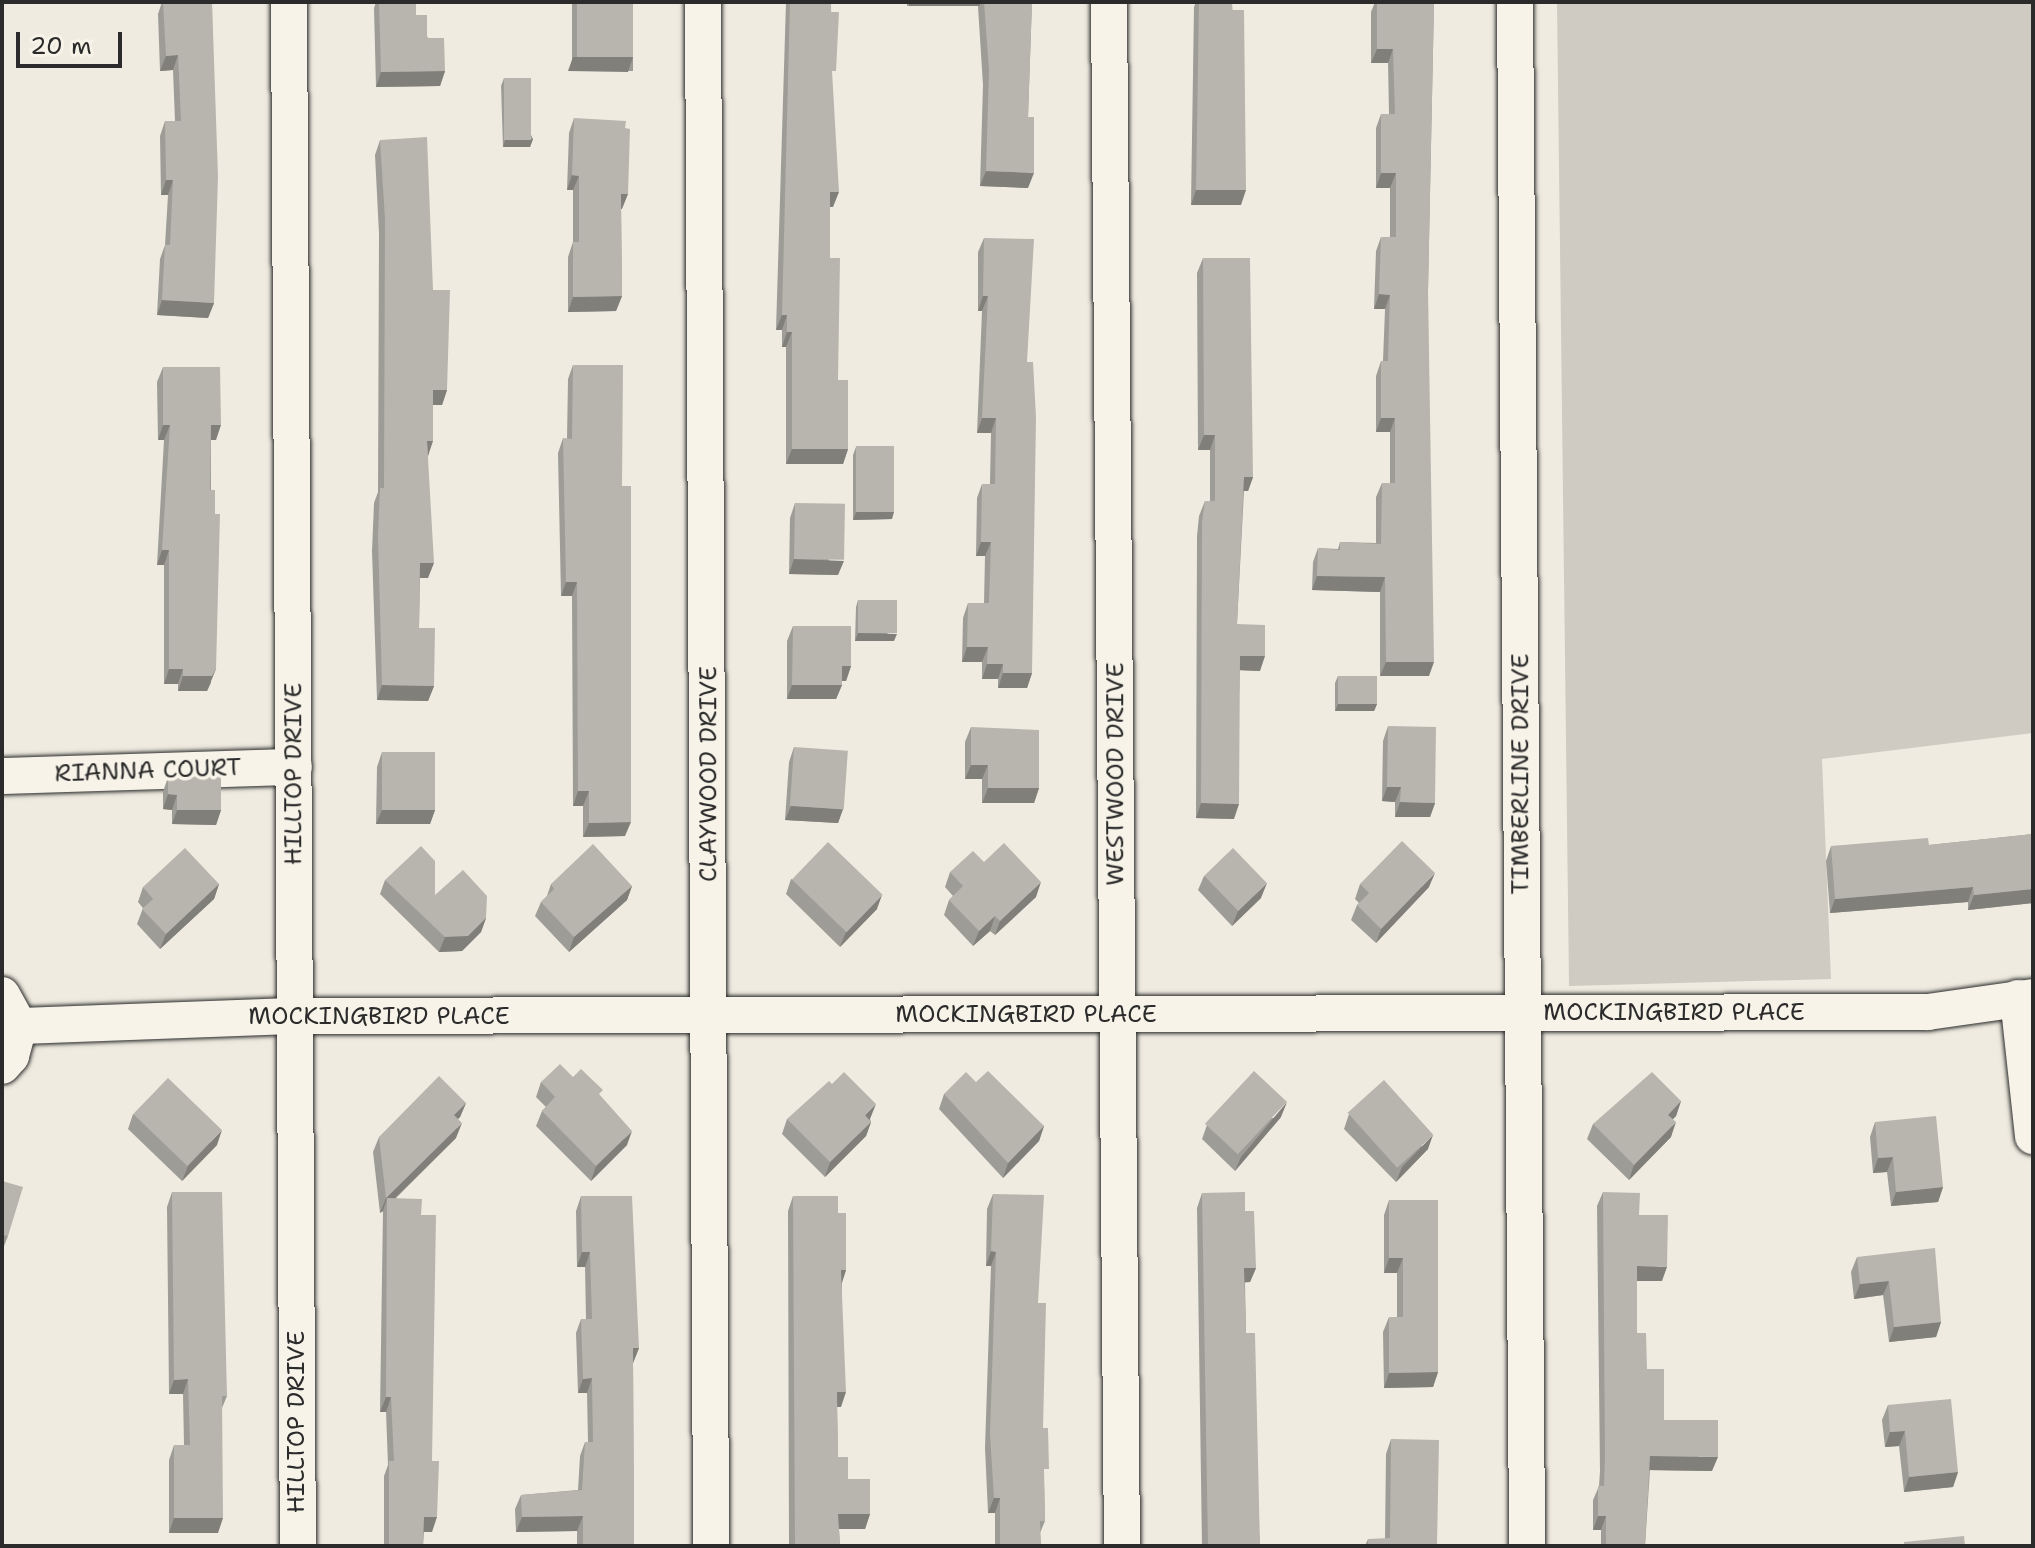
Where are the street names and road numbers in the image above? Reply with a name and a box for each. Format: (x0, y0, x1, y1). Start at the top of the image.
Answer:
street label: TIMBERLINE DRIVE (1507, 654, 1535, 894)
street label: WESTWOOD DRIVE (1102, 662, 1130, 886)
street label: CLAYWOOD DRIVE (695, 666, 723, 882)
street label: HILLTOP DRIVE (280, 683, 308, 865)
street label: RIANNA COURT (54, 753, 242, 789)
street label: MOCKINGBIRD PLACE (1543, 999, 1805, 1027)
street label: MOCKINGBIRD PLACE (895, 1001, 1157, 1029)
street label: MOCKINGBIRD PLACE (248, 1003, 510, 1031)
street label: HILLTOP DRIVE (283, 1331, 311, 1513)

